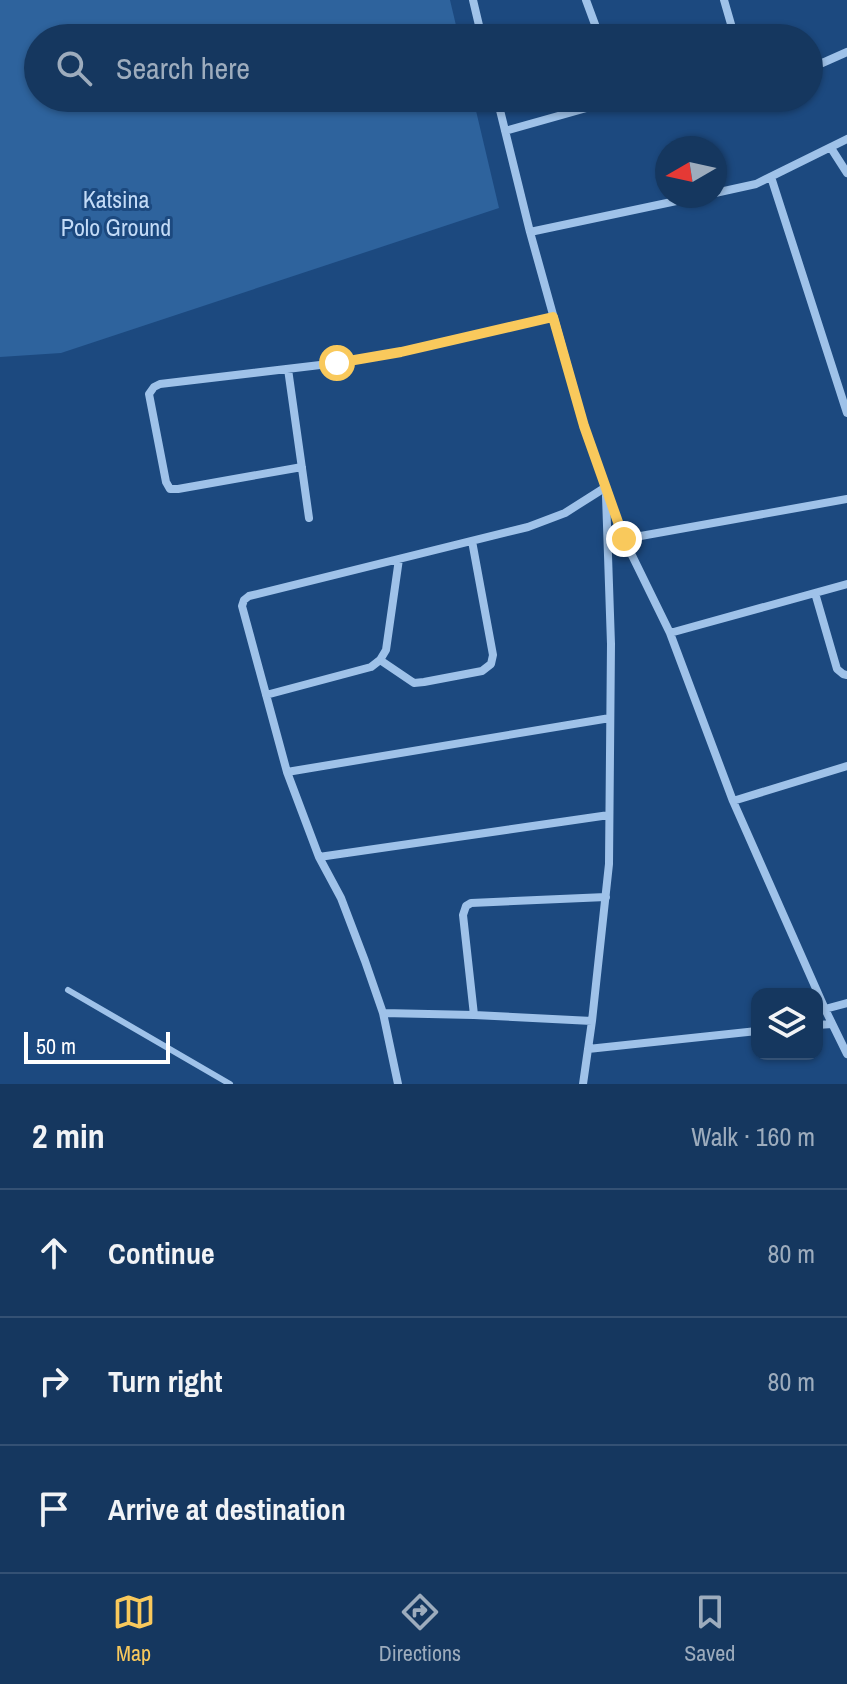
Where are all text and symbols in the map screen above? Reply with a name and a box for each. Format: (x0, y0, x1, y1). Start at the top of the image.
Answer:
search box (24, 24, 823, 112)
icon: search (52, 46, 96, 90)
text: Search here (116, 48, 250, 88)
north arrow (655, 136, 727, 208)
park label: Katsina Polo Ground (61, 183, 171, 243)
route start (319, 345, 355, 381)
route end (606, 521, 642, 557)
map controls (751, 988, 823, 1060)
button: layers (751, 988, 823, 1060)
scale bar (24, 1028, 170, 1064)
text: 50 m (36, 1031, 76, 1061)
text: 2 min (32, 1113, 105, 1159)
text: Walk · 160 m (691, 1119, 815, 1154)
icon: ahead (32, 1231, 76, 1275)
text: Continue (108, 1233, 215, 1273)
text: 80 m (768, 1236, 815, 1271)
icon: right (32, 1359, 76, 1403)
text: Turn right (108, 1361, 222, 1401)
text: 80 m (768, 1364, 815, 1399)
icon: arrive (32, 1487, 76, 1531)
text: Arrive at destination (108, 1489, 346, 1529)
tab: Map (112, 1590, 156, 1668)
tab: Directions (379, 1590, 461, 1668)
tab: Saved (684, 1590, 735, 1668)

